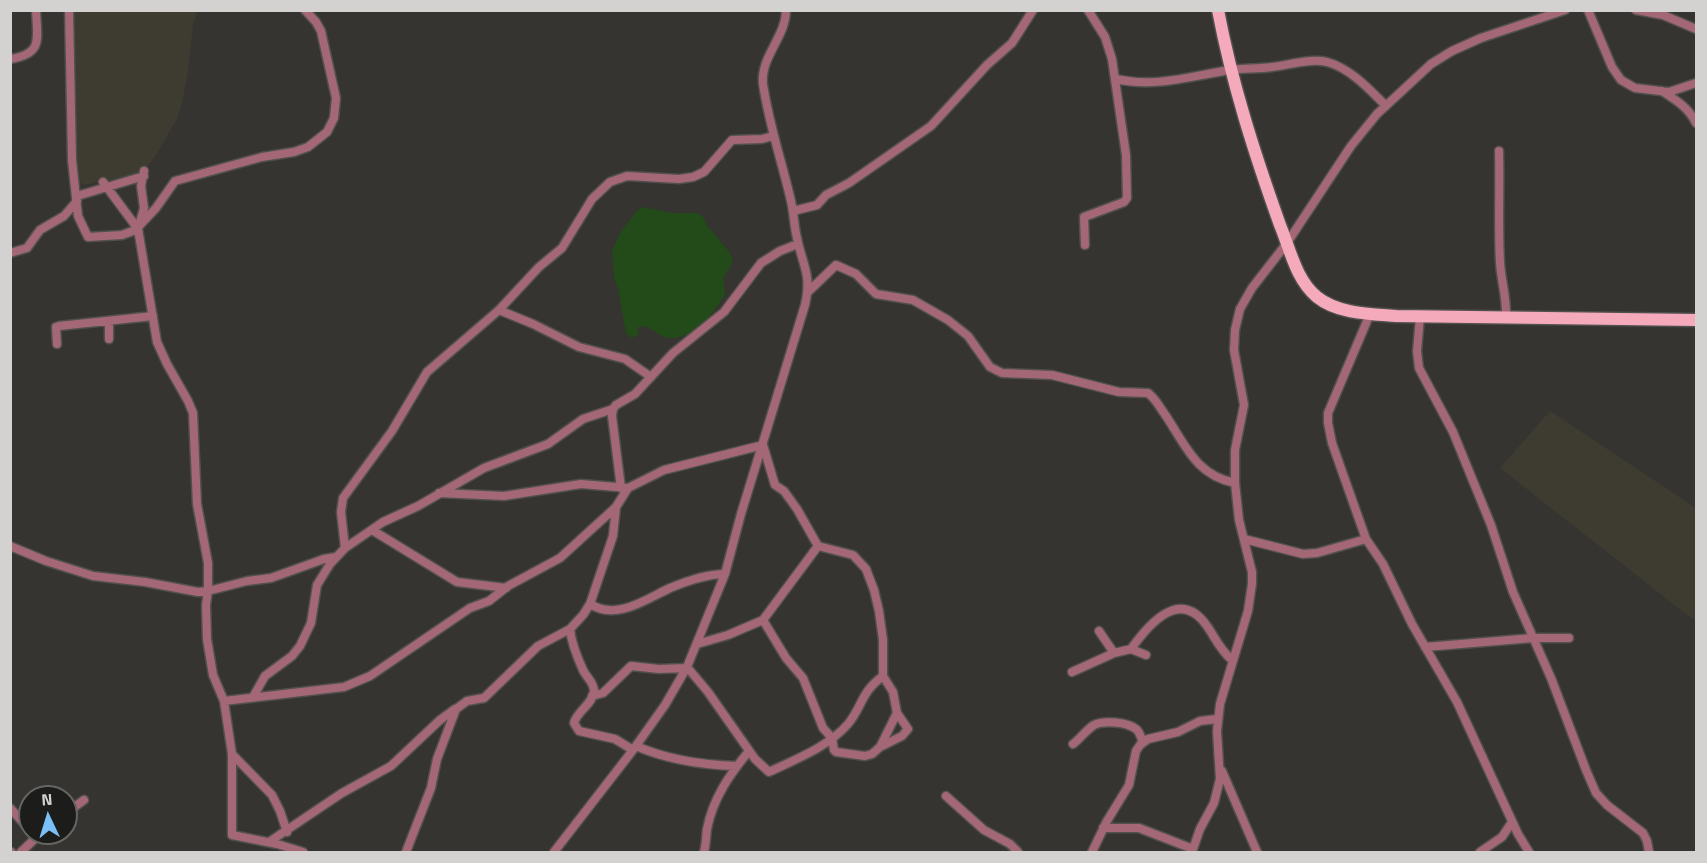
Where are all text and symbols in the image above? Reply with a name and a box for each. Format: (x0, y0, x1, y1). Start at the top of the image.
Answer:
north arrow (18, 785, 78, 845)
text: N (41, 787, 53, 811)

